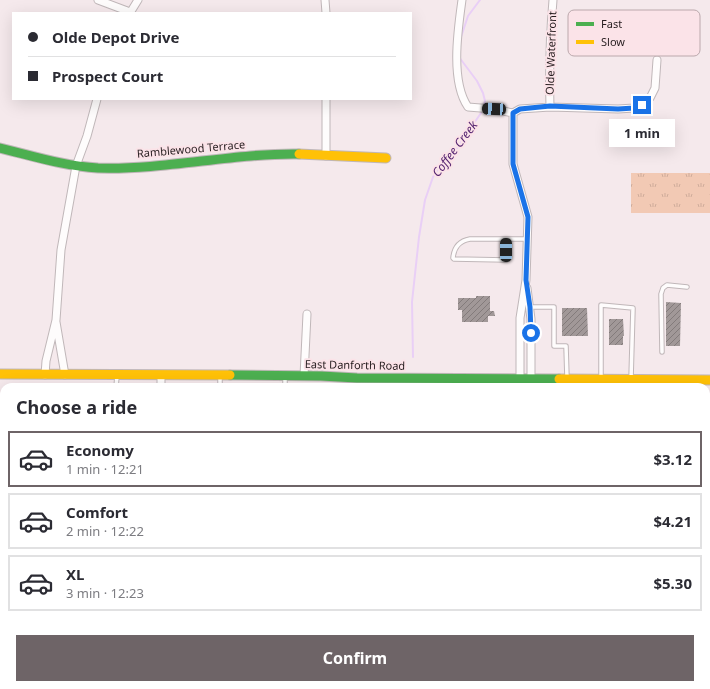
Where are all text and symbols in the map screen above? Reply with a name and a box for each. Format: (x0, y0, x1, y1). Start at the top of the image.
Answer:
legend (568, 10, 700, 56)
street label: Olde Waterfront (542, 11, 559, 95)
text: Fast (601, 16, 622, 31)
text: Olde Depot Drive (52, 27, 180, 47)
text: Slow (601, 34, 625, 49)
text: Prospect Court (52, 66, 163, 86)
route end (633, 96, 651, 114)
car (482, 102, 506, 116)
water label: Coffee Creek (428, 116, 482, 180)
callout: 1 min (609, 119, 675, 147)
text: 1 min (624, 124, 660, 142)
street label: Ramblewood Terrace (136, 136, 246, 161)
car (500, 238, 512, 262)
route start (522, 324, 540, 342)
street label: East Danforth Road (305, 356, 405, 373)
text: Choose a ride (16, 395, 137, 419)
text: Economy (66, 440, 134, 460)
icon: car (18, 441, 54, 477)
text: $3.12 (653, 449, 692, 469)
text: 1 min · 12:21 (66, 460, 144, 478)
text: Comfort (66, 502, 128, 522)
icon: car (18, 503, 54, 539)
text: $4.21 (653, 511, 692, 531)
text: 2 min · 12:22 (66, 522, 144, 540)
text: XL (66, 564, 84, 584)
icon: car (18, 565, 54, 601)
text: $5.30 (653, 573, 692, 593)
text: 3 min · 12:23 (66, 584, 144, 602)
button: Confirm (16, 635, 694, 681)

